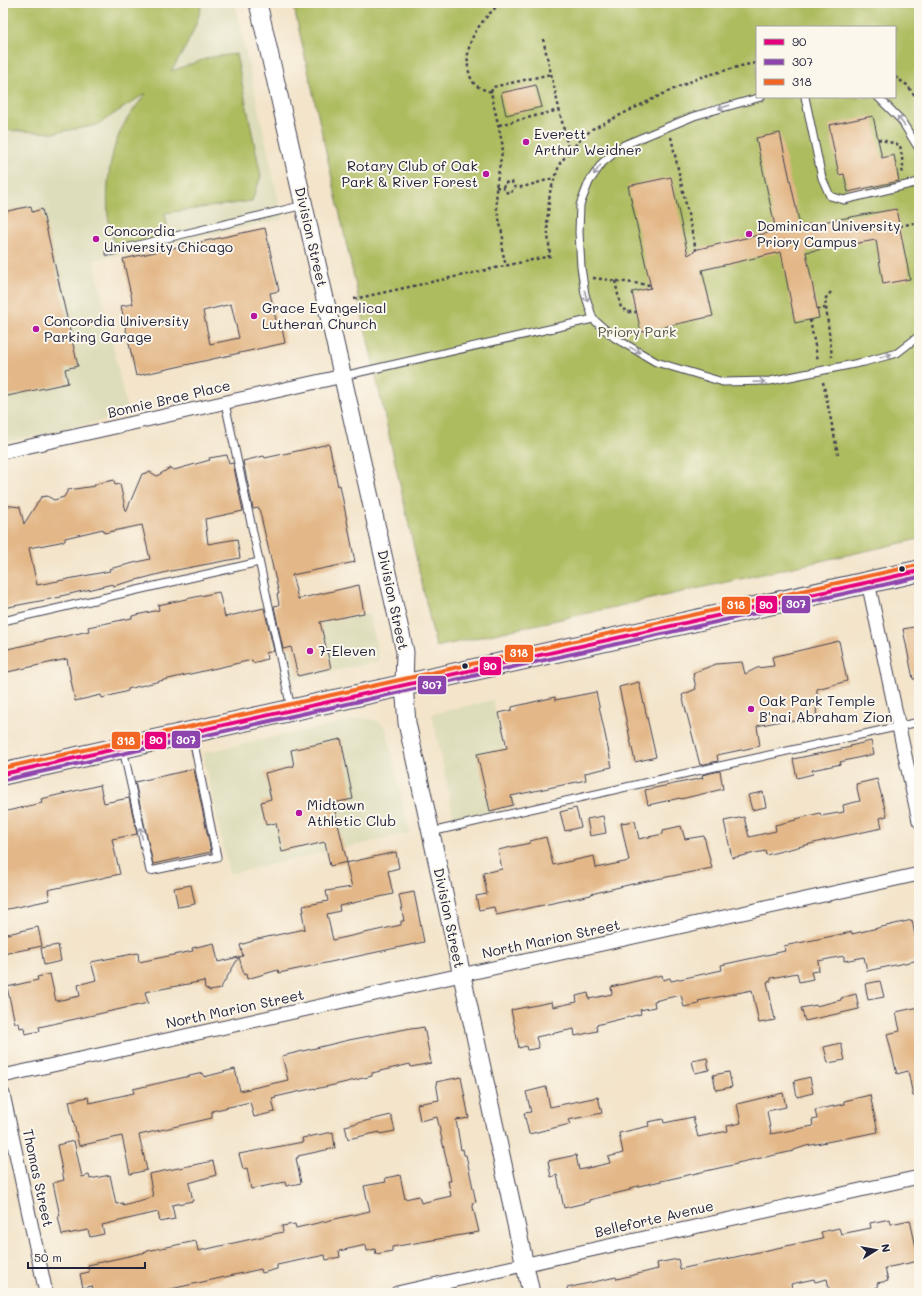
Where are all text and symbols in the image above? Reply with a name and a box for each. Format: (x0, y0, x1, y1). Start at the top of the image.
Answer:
legend (756, 26, 896, 98)
text: 90 (792, 33, 807, 49)
text: 307 (792, 53, 813, 69)
text: 318 (792, 73, 812, 89)
one-way arrow (717, 104, 730, 111)
one-way arrow (896, 116, 905, 127)
place label: Everett Arthur Weidner (534, 124, 642, 159)
marker: Everett Arthur Weidner (521, 137, 531, 147)
place label: Rotary Club of Oak Park & River Forest (342, 156, 478, 191)
one-way arrow (593, 165, 601, 176)
marker: Rotary Club of Oak Park & River Forest (481, 169, 491, 179)
street label: Division Street (291, 185, 332, 289)
place label: Dominican University Priory Campus (757, 216, 901, 251)
place label: Concordia University Chicago (104, 221, 233, 256)
marker: Dominican University Priory Campus (744, 229, 754, 239)
marker: Concordia University Chicago (91, 234, 101, 244)
one-way arrow (582, 289, 590, 302)
place label: Grace Evangelical Lutheran Church (262, 298, 386, 333)
place label: Concordia University Parking Garage (44, 311, 189, 346)
marker: Grace Evangelical Lutheran Church (249, 311, 259, 321)
park label: Priory Park (598, 322, 676, 341)
marker: Concordia University Parking Garage (31, 324, 41, 334)
one-way arrow (629, 346, 641, 354)
one-way arrow (879, 352, 892, 359)
street label: Bonnie Brae Place (106, 375, 232, 422)
one-way arrow (752, 378, 765, 385)
street label: Division Street (374, 548, 413, 652)
unlabelled marker (897, 564, 907, 574)
line badge: 90 (755, 595, 778, 614)
line badge: 307 (781, 595, 811, 614)
line badge: 318 (721, 596, 751, 615)
text: 307 (786, 596, 806, 611)
text: 318 (727, 597, 745, 612)
text: 90 (759, 597, 773, 612)
place label: 7-Eleven (318, 641, 376, 660)
line badge: 318 (504, 644, 534, 663)
text: 318 (510, 645, 528, 660)
marker: 7-Eleven (305, 646, 315, 656)
line badge: 90 (479, 656, 502, 676)
text: 90 (483, 658, 497, 673)
unlabelled marker (460, 661, 470, 671)
line badge: 307 (417, 675, 447, 695)
text: 307 (422, 677, 442, 692)
place label: Oak Park Temple B'nai Abraham Zion (759, 691, 892, 726)
marker: Oak Park Temple B'nai Abraham Zion (746, 704, 756, 714)
line badge: 307 (171, 730, 201, 749)
line badge: 318 (111, 731, 141, 750)
line badge: 90 (144, 731, 167, 750)
text: 90 (149, 732, 163, 747)
text: 307 (176, 732, 196, 747)
text: 318 (117, 733, 135, 748)
place label: Midtown Athletic Club (307, 795, 396, 830)
marker: Midtown Athletic Club (294, 808, 304, 818)
one-way arrow (137, 827, 145, 840)
street label: Division Street (430, 866, 469, 970)
street label: North Marion Street (480, 915, 622, 962)
street label: North Marion Street (164, 985, 306, 1032)
street label: Thomas Street (19, 1127, 58, 1229)
street label: Belleforte Avenue (593, 1196, 715, 1241)
north arrow (856, 1230, 896, 1270)
text: N (878, 1242, 894, 1254)
scale bar (28, 1244, 145, 1270)
text: 50 m (34, 1249, 62, 1265)

